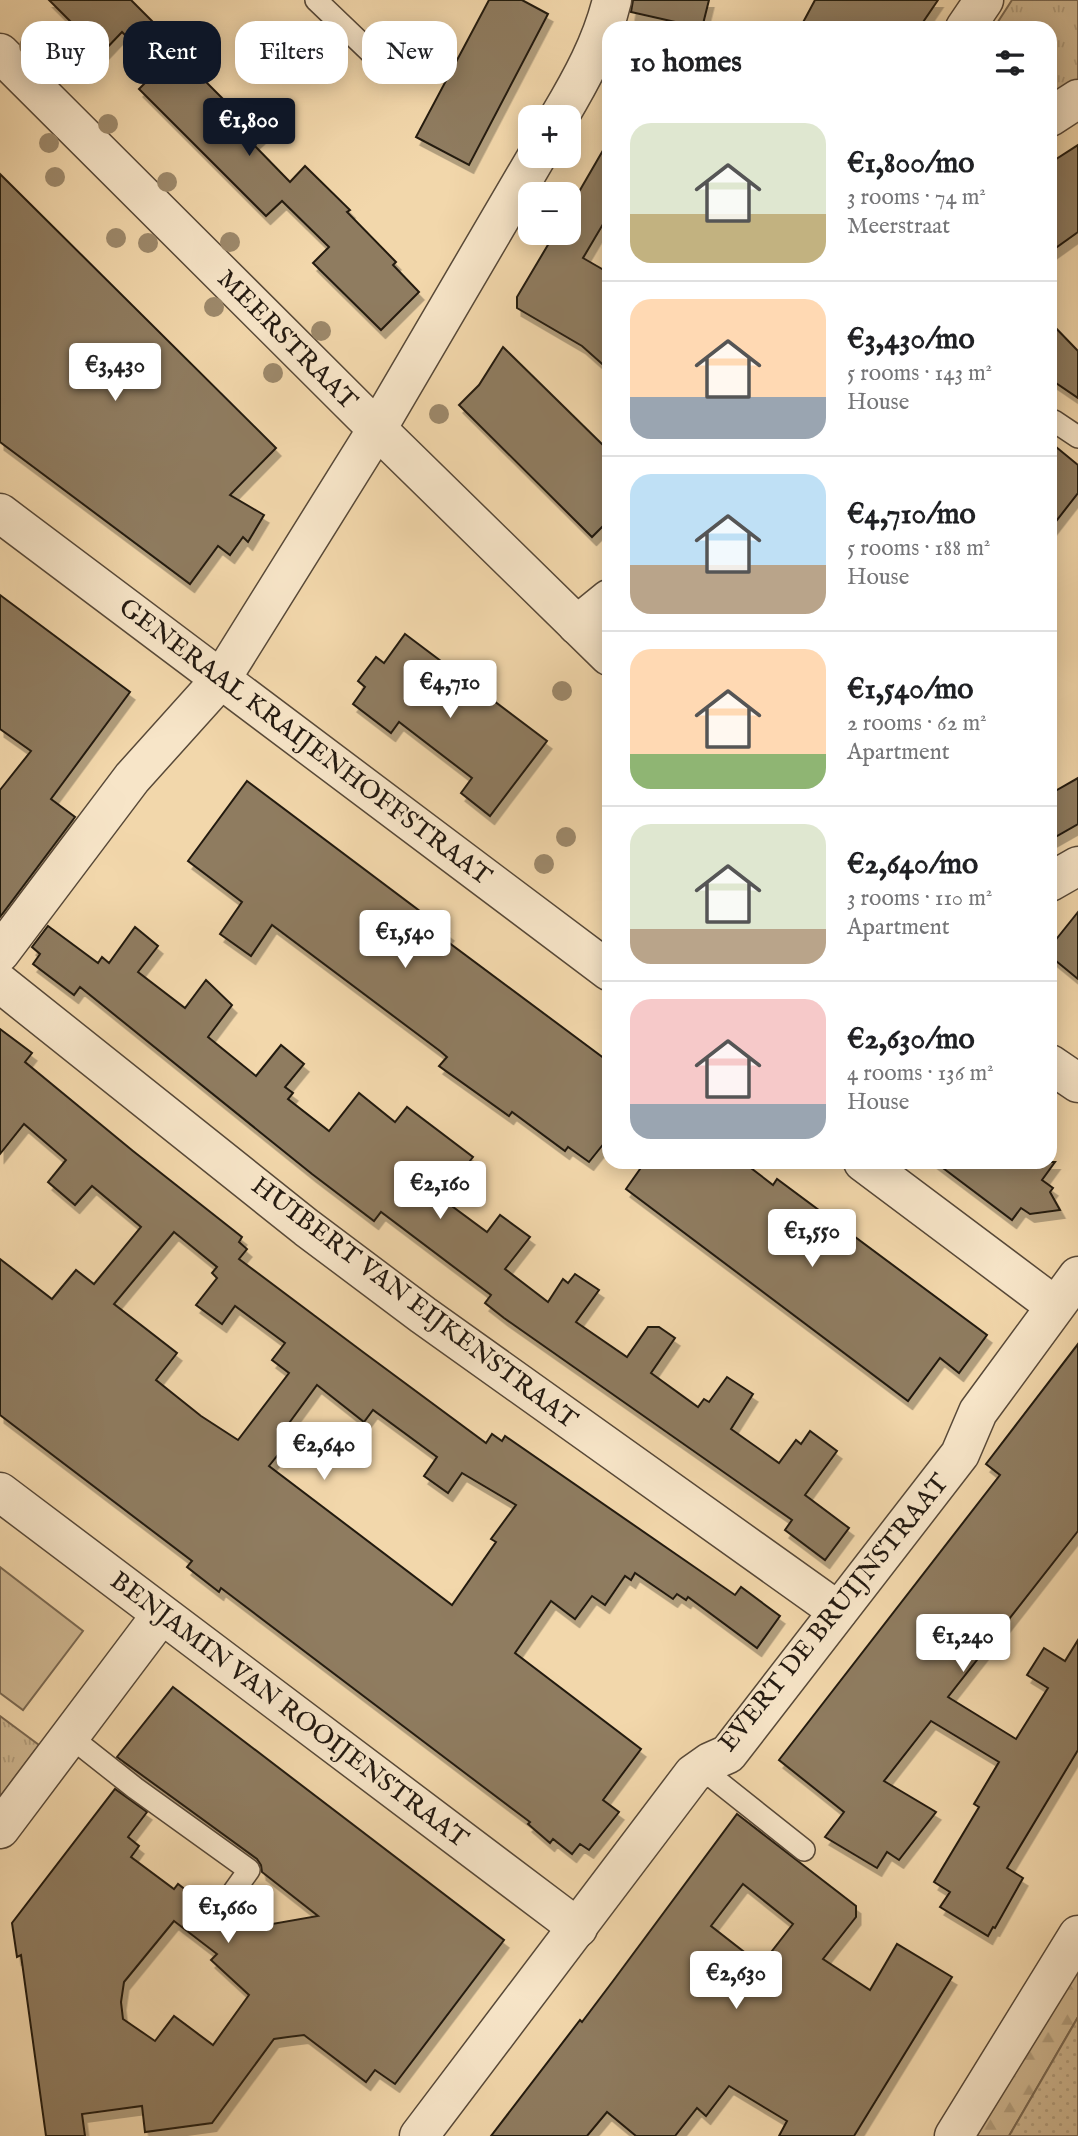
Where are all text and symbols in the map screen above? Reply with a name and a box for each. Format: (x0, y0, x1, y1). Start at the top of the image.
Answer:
chip: Buy (21, 21, 109, 84)
chip: Rent (123, 21, 221, 84)
chip: Filters (235, 21, 348, 84)
chip: New (362, 21, 457, 84)
text: 10 homes (630, 44, 742, 82)
icon: filters (991, 44, 1029, 82)
pin: €1,800 (192, 99, 306, 158)
map controls (518, 105, 581, 245)
button: + (518, 105, 581, 168)
text: €1,800 (219, 106, 279, 135)
text: €1,800/mo (847, 145, 974, 183)
icon: home (686, 151, 770, 235)
button: − (518, 182, 581, 245)
text: 3 rooms · 74 m² (847, 183, 986, 212)
text: Meerstraat (847, 212, 950, 241)
street label: MEERSTRAAT (210, 263, 364, 417)
text: €3,430/mo (847, 321, 975, 359)
icon: home (686, 327, 770, 411)
pin: €3,430 (58, 344, 172, 403)
text: €3,430 (85, 351, 145, 380)
text: 5 rooms · 143 m² (847, 359, 992, 388)
text: House (847, 388, 909, 417)
text: €4,710/mo (847, 496, 976, 534)
icon: home (686, 502, 770, 586)
text: 5 rooms · 188 m² (847, 534, 990, 563)
text: House (847, 563, 909, 592)
street label: GENERAAL KRAIJENHOFFSTRAAT (112, 591, 498, 893)
pin: €4,710 (393, 660, 507, 720)
text: €4,710 (420, 668, 480, 697)
text: €1,540/mo (847, 671, 973, 709)
icon: home (686, 677, 770, 761)
text: 2 rooms · 62 m² (847, 709, 987, 738)
text: Apartment (847, 738, 950, 767)
text: €2,640/mo (847, 846, 978, 884)
icon: home (686, 852, 770, 936)
text: 3 rooms · 110 m² (847, 884, 992, 913)
pin: €1,540 (348, 911, 462, 970)
text: Apartment (847, 913, 950, 942)
text: €1,540 (376, 918, 434, 947)
text: €2,630/mo (847, 1021, 975, 1059)
icon: home (686, 1027, 770, 1111)
text: 4 rooms · 136 m² (847, 1059, 994, 1088)
text: House (847, 1088, 909, 1117)
pin: €2,160 (383, 1162, 497, 1221)
street label: HUIBERT VAN EIJKENSTRAAT (244, 1169, 584, 1437)
text: €2,160 (410, 1169, 470, 1198)
pin: €1,550 (755, 1210, 869, 1269)
text: €1,550 (784, 1217, 840, 1246)
pin: €2,640 (267, 1422, 381, 1482)
text: €2,640 (293, 1430, 355, 1459)
street label: EVERT DE BRUIJNSTRAAT (712, 1467, 956, 1759)
street label: BENJAMIN VAN ROOIJENSTRAAT (103, 1564, 475, 1856)
pin: €1,240 (906, 1614, 1020, 1674)
text: €1,240 (932, 1622, 994, 1651)
pin: €1,660 (171, 1885, 285, 1945)
text: €1,660 (199, 1893, 257, 1922)
pin: €2,630 (679, 1952, 793, 2011)
text: €2,630 (706, 1959, 766, 1988)

